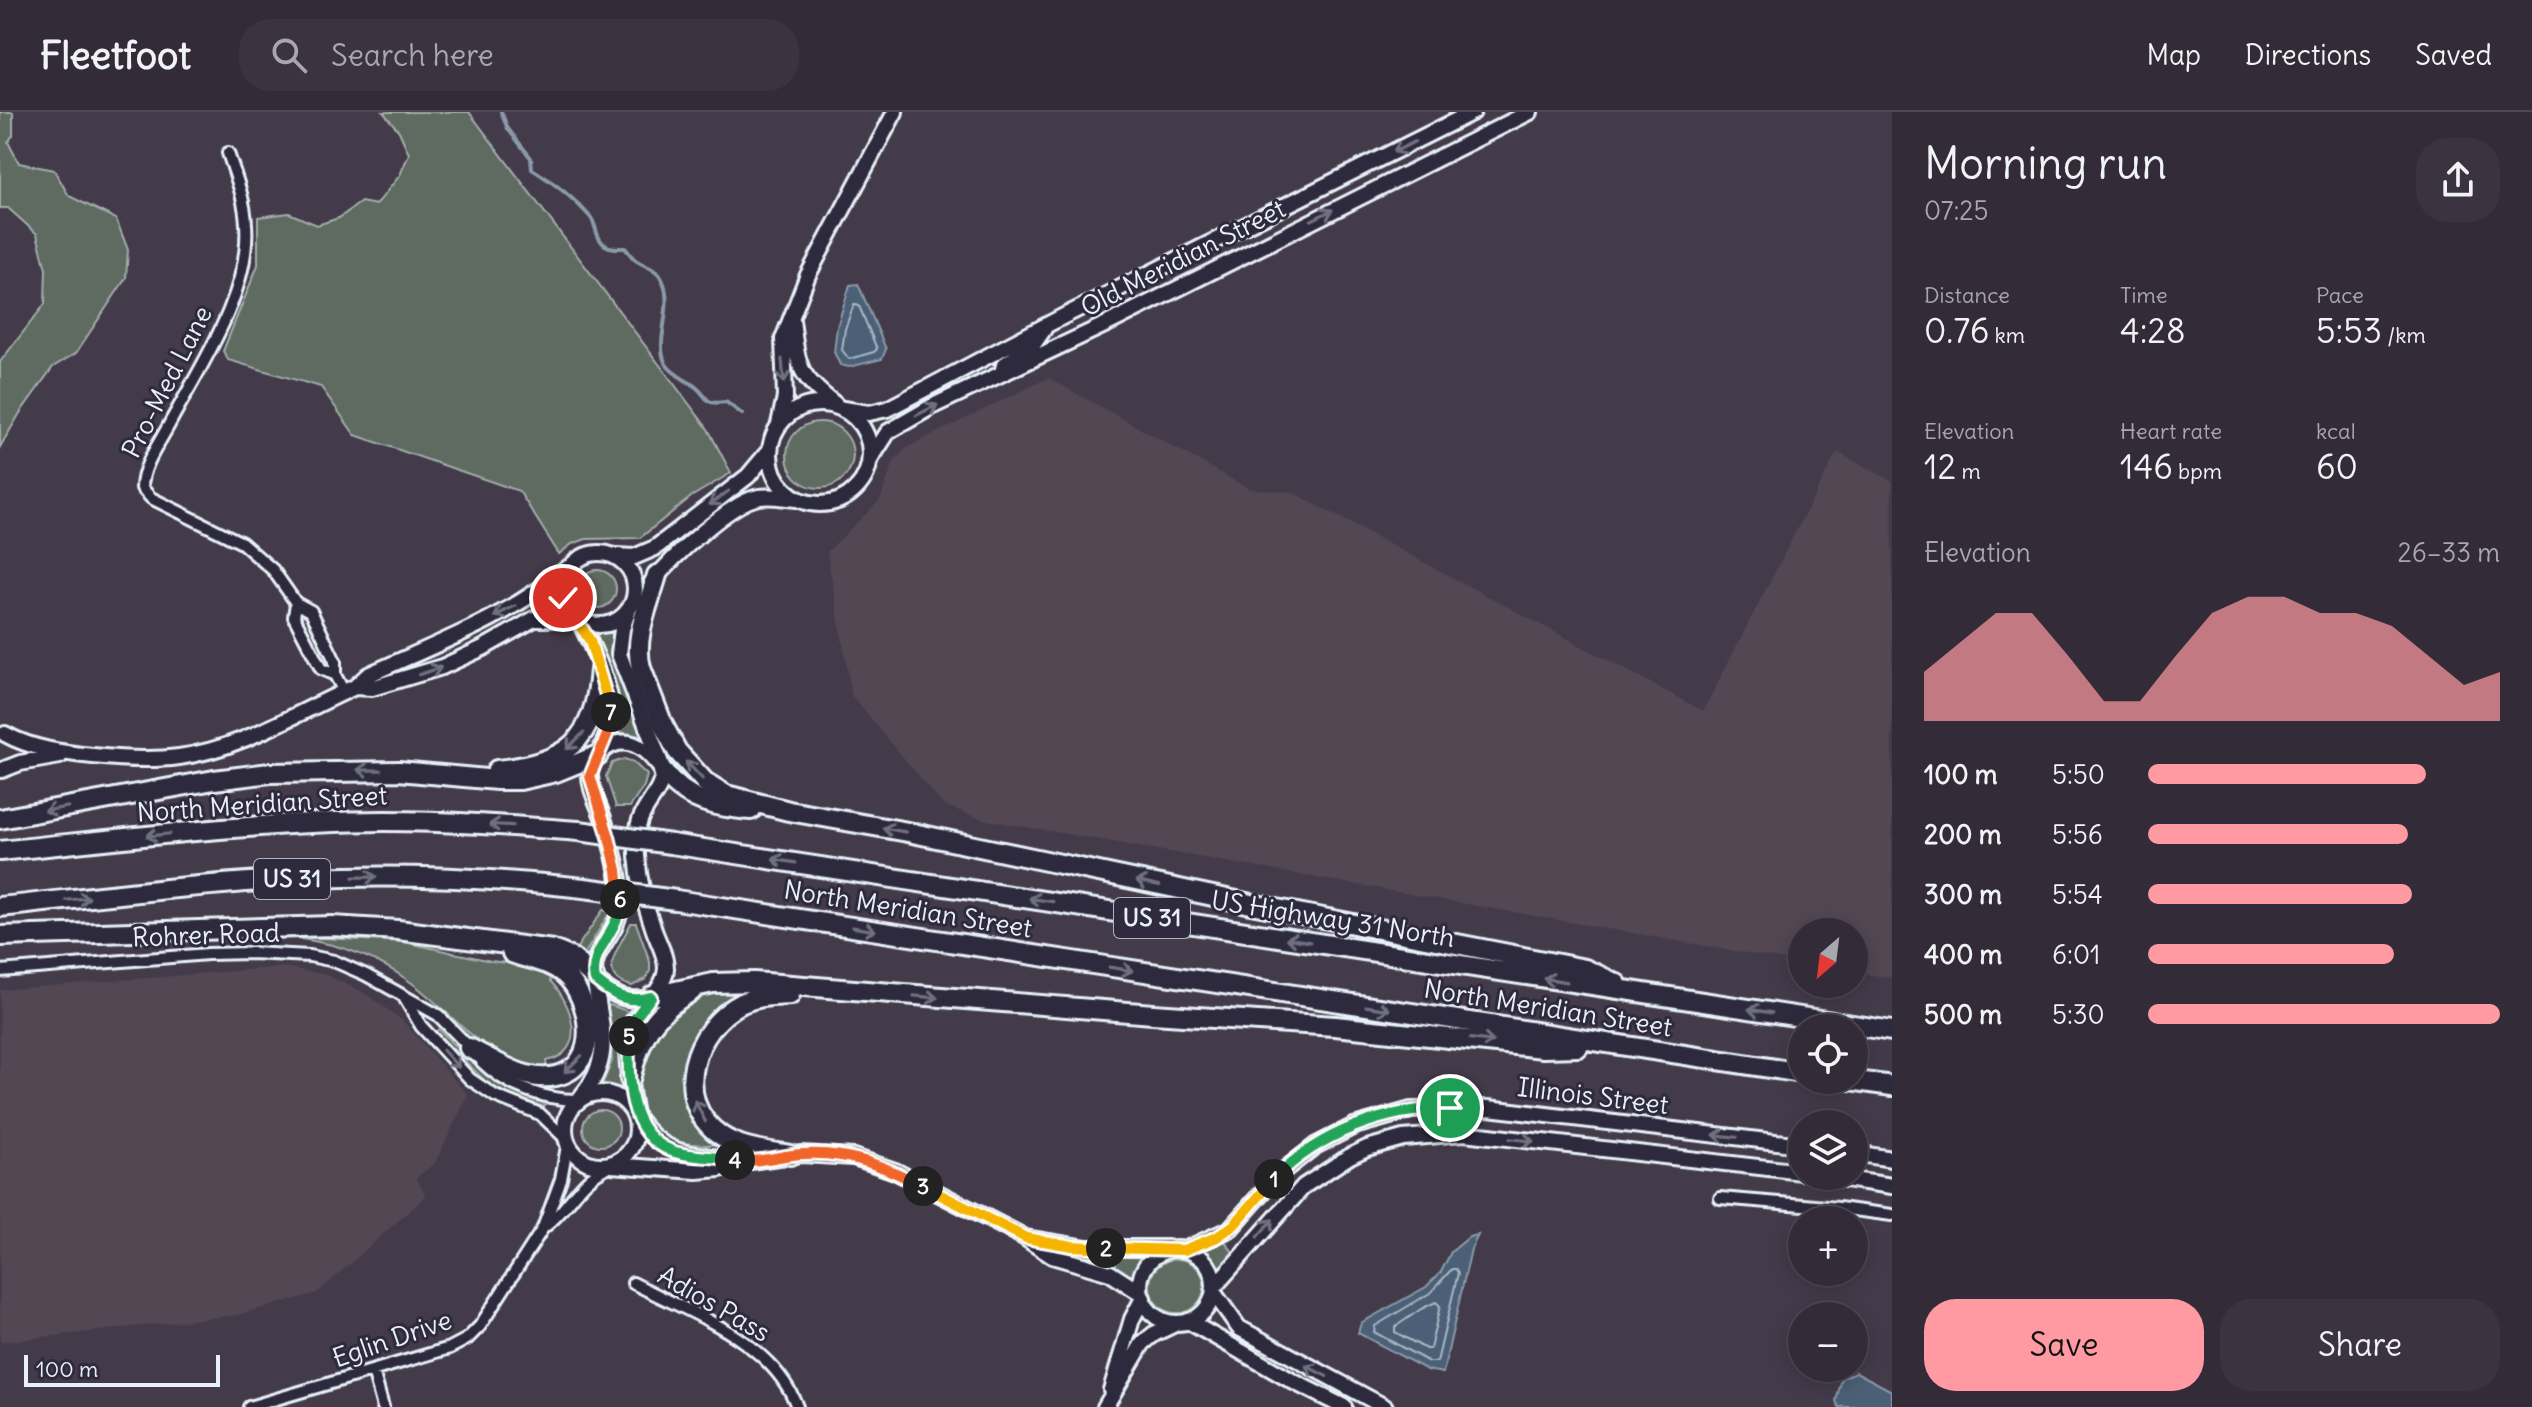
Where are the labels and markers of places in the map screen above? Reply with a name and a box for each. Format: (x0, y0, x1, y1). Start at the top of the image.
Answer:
pin (529, 564, 597, 632)
pin: 7 (591, 692, 631, 732)
pin: 6 (600, 879, 640, 919)
pin: 5 (609, 1016, 649, 1056)
pin (1416, 1074, 1484, 1142)
pin: 4 (715, 1140, 755, 1180)
pin: 1 (1254, 1159, 1294, 1199)
pin: 3 (903, 1166, 943, 1206)
pin: 2 (1086, 1228, 1126, 1268)

